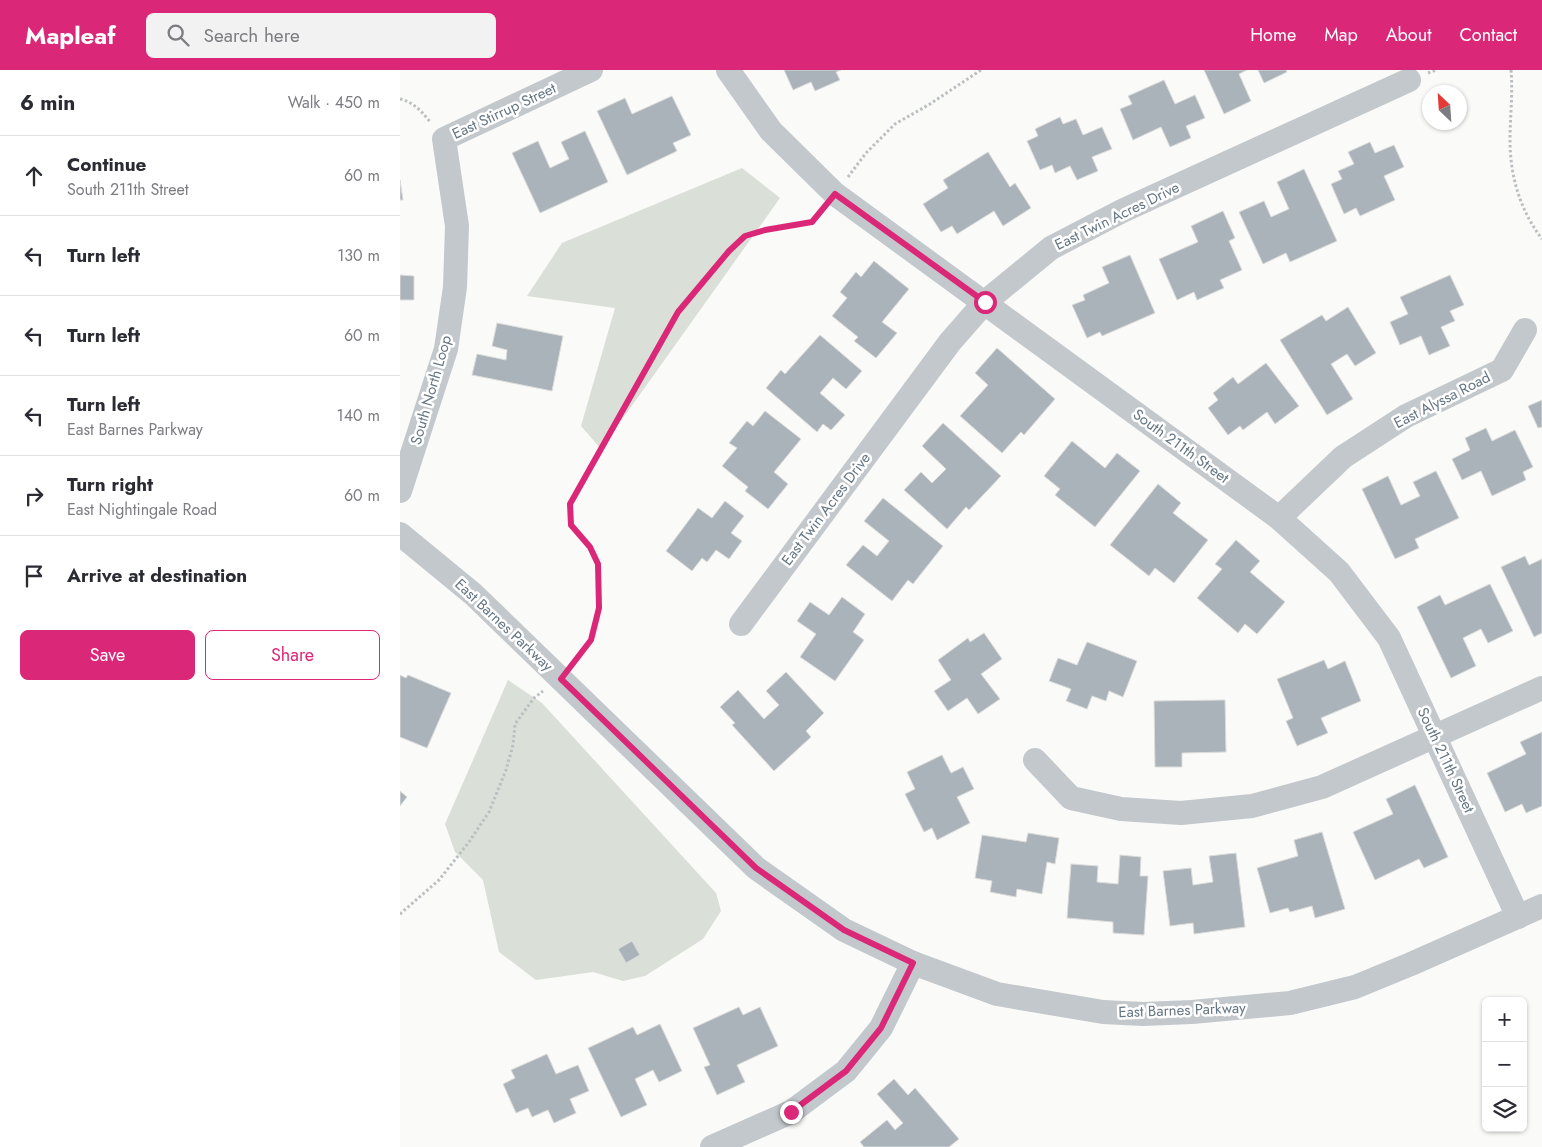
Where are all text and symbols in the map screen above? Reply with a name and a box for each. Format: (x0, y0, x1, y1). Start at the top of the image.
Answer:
search box (146, 13, 496, 58)
text: Mapleaf (25, 18, 116, 53)
icon: search (164, 21, 192, 49)
text: Search here (204, 22, 300, 49)
text: Home (1250, 22, 1296, 48)
text: Map (1324, 22, 1358, 48)
text: About (1386, 22, 1431, 48)
text: Contact (1459, 22, 1517, 48)
street label: East Stirrup Street (448, 77, 560, 145)
north arrow (1422, 85, 1467, 130)
text: 6 min (20, 88, 75, 118)
text: Walk · 450 m (288, 91, 380, 114)
text: Continue (67, 151, 146, 178)
icon: ahead (20, 162, 48, 190)
text: 60 m (344, 164, 380, 187)
street label: East Twin Acres Drive (1051, 176, 1183, 256)
text: South 211th Street (67, 178, 189, 201)
icon: left (20, 242, 48, 270)
text: Turn left (67, 242, 140, 269)
text: 130 m (337, 244, 380, 267)
route start (974, 291, 997, 314)
icon: left (20, 322, 48, 350)
text: Turn left (67, 322, 140, 349)
text: 60 m (344, 324, 380, 347)
street label: South North Loop (405, 332, 457, 447)
street label: East Alyssa Road (1390, 366, 1494, 434)
text: Turn left (67, 391, 140, 418)
icon: left (20, 402, 48, 430)
text: 140 m (337, 404, 380, 427)
street label: South 211th Street (1128, 404, 1234, 489)
text: East Barnes Parkway (67, 418, 203, 441)
street label: East Twin Acres Drive (776, 448, 876, 570)
text: Turn right (67, 471, 153, 498)
icon: right (20, 482, 48, 510)
text: 60 m (344, 484, 380, 507)
text: East Nightingale Road (67, 498, 217, 521)
icon: arrive (20, 562, 48, 590)
text: Arrive at destination (67, 562, 247, 589)
street label: East Barnes Parkway (450, 574, 558, 677)
button: Save (20, 630, 195, 680)
button: Share (205, 630, 380, 680)
street label: South 211th Street (1412, 704, 1480, 817)
street label: East Barnes Parkway (1118, 997, 1246, 1023)
map controls (1482, 997, 1527, 1132)
button: + (1482, 997, 1527, 1042)
button: − (1482, 1042, 1527, 1087)
button: layers (1482, 1087, 1527, 1132)
route end (780, 1101, 803, 1124)

